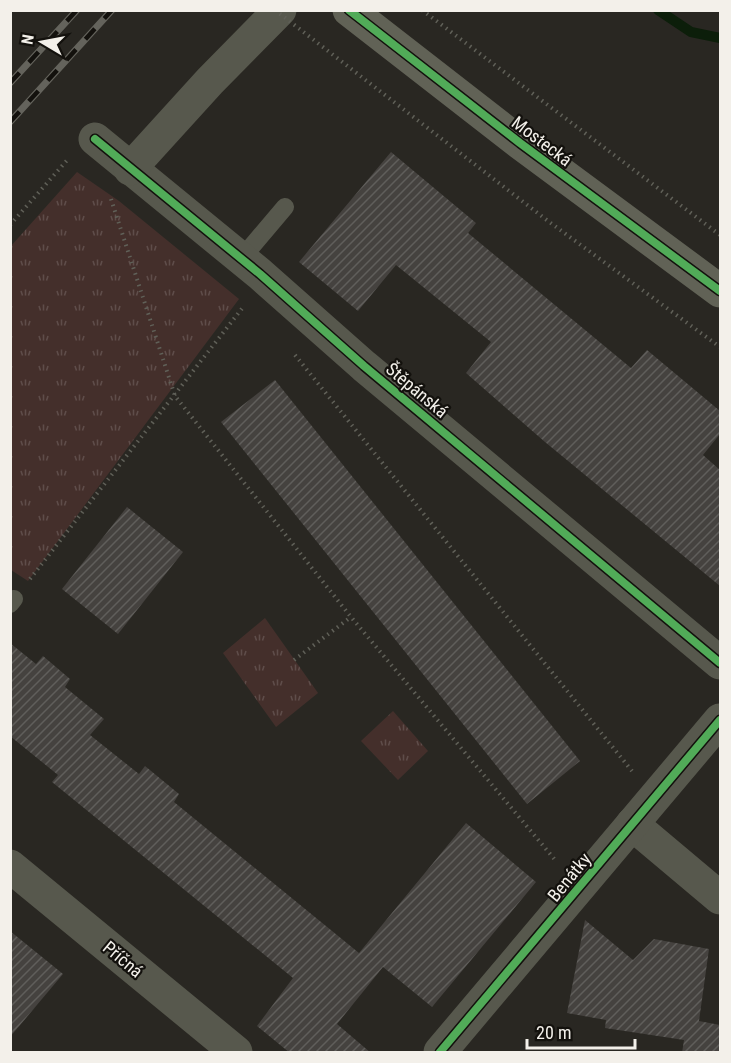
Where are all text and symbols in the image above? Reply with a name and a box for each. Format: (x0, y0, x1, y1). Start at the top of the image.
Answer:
north arrow (12, 12, 72, 72)
text: N (18, 33, 38, 46)
street label: Mostecká (508, 112, 576, 170)
street label: Štěpánská (382, 358, 452, 422)
street label: Benátky (543, 848, 595, 906)
street label: Příčná (99, 936, 147, 982)
scale bar (527, 1012, 635, 1050)
text: 20 m (536, 1022, 571, 1043)

